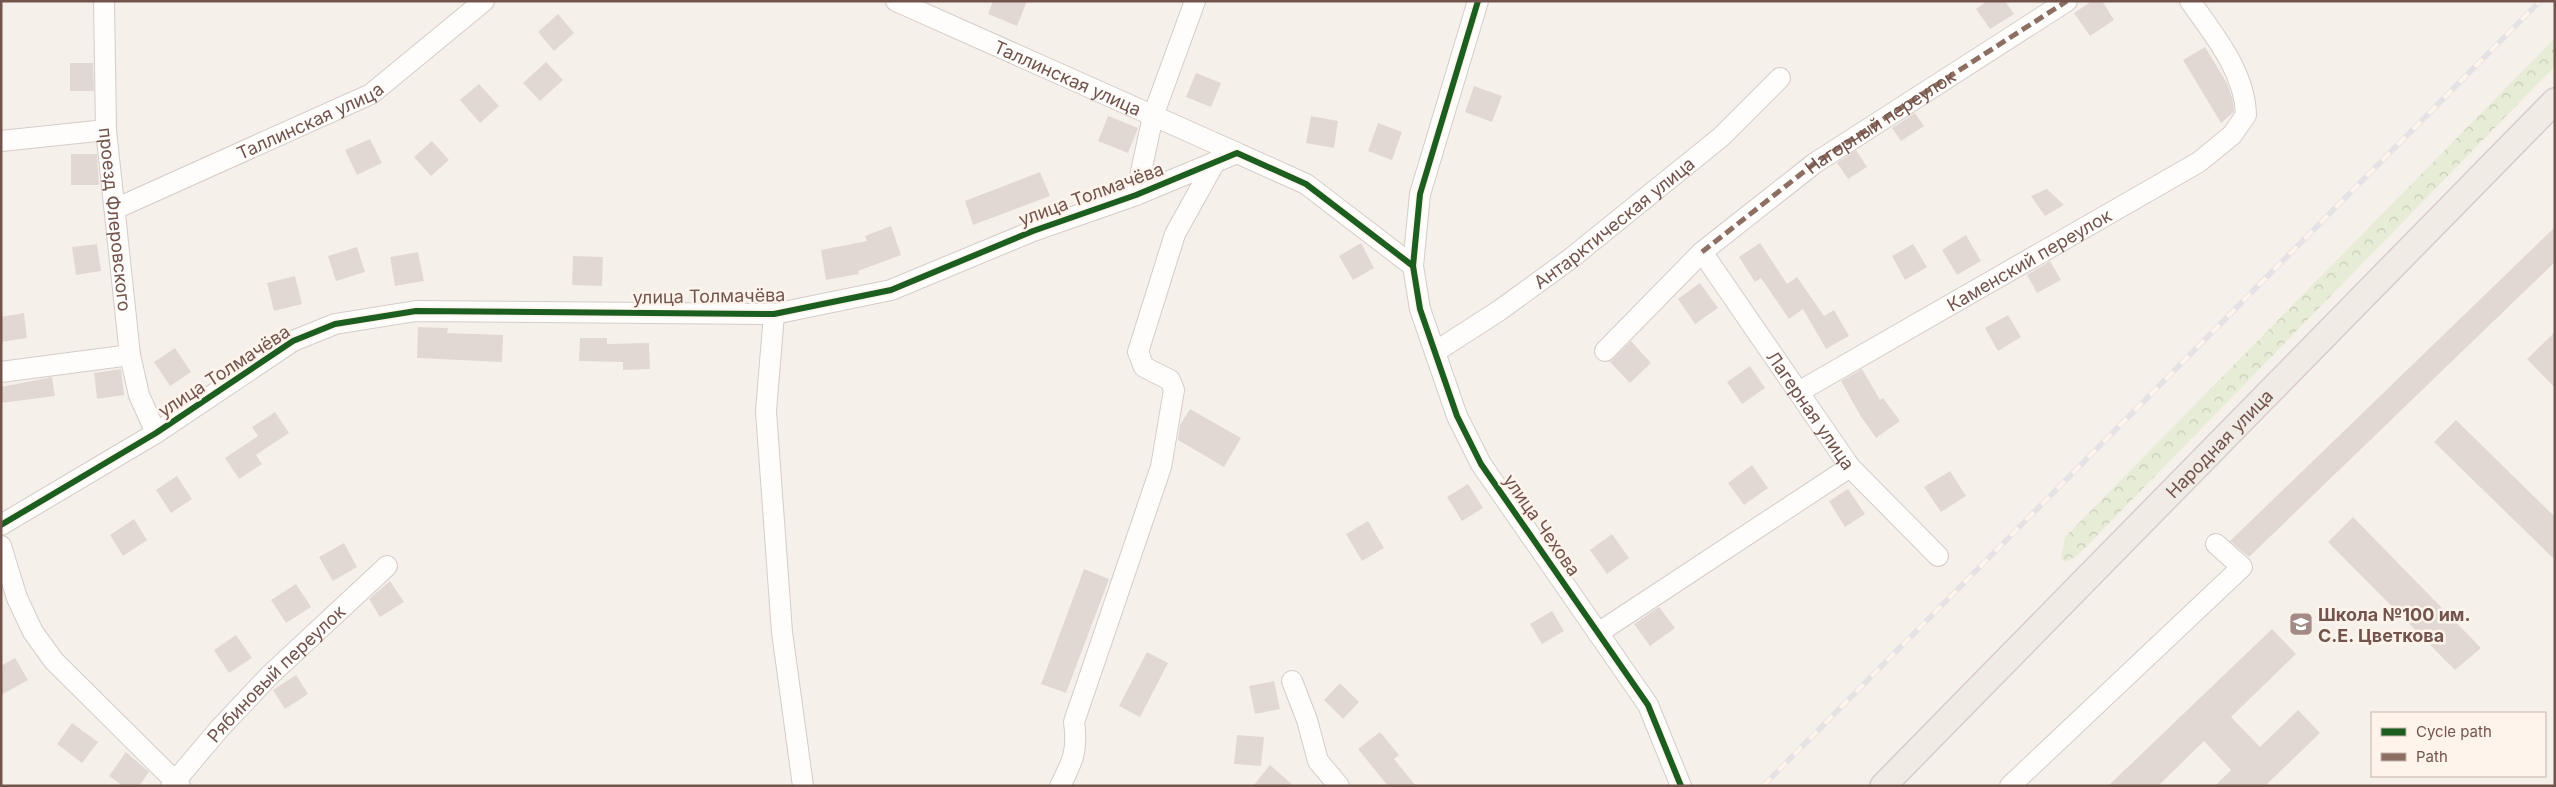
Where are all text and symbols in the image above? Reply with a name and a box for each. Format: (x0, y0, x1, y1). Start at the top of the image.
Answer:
street label: Таллинская улица (991, 36, 1145, 119)
street label: Нагорный переулок (1800, 65, 1959, 178)
street label: Таллинская улица (233, 78, 388, 163)
street label: проезд Флеровского (95, 126, 136, 312)
street label: Антарктическая улица (1529, 152, 1698, 293)
street label: улица Толмачёва (1016, 158, 1166, 230)
street label: Каменский переулок (1943, 204, 2115, 315)
street label: улица Толмачёва (632, 284, 786, 308)
street label: улица Толмачёва (154, 321, 294, 421)
street label: Лагерная улица (1763, 347, 1859, 474)
street label: Народная улица (2161, 385, 2277, 502)
street label: улица Чехова (1499, 470, 1585, 580)
street label: Рябиновый переулок (202, 600, 349, 746)
place label: Школа №100 им. С.Е. Цветкова (2318, 604, 2470, 646)
school or university icon: Школа №100 им. С.Е. Цветкова (2288, 611, 2314, 637)
legend (2371, 712, 2546, 777)
text: Cycle path (2416, 722, 2492, 741)
text: Path (2416, 747, 2448, 766)

